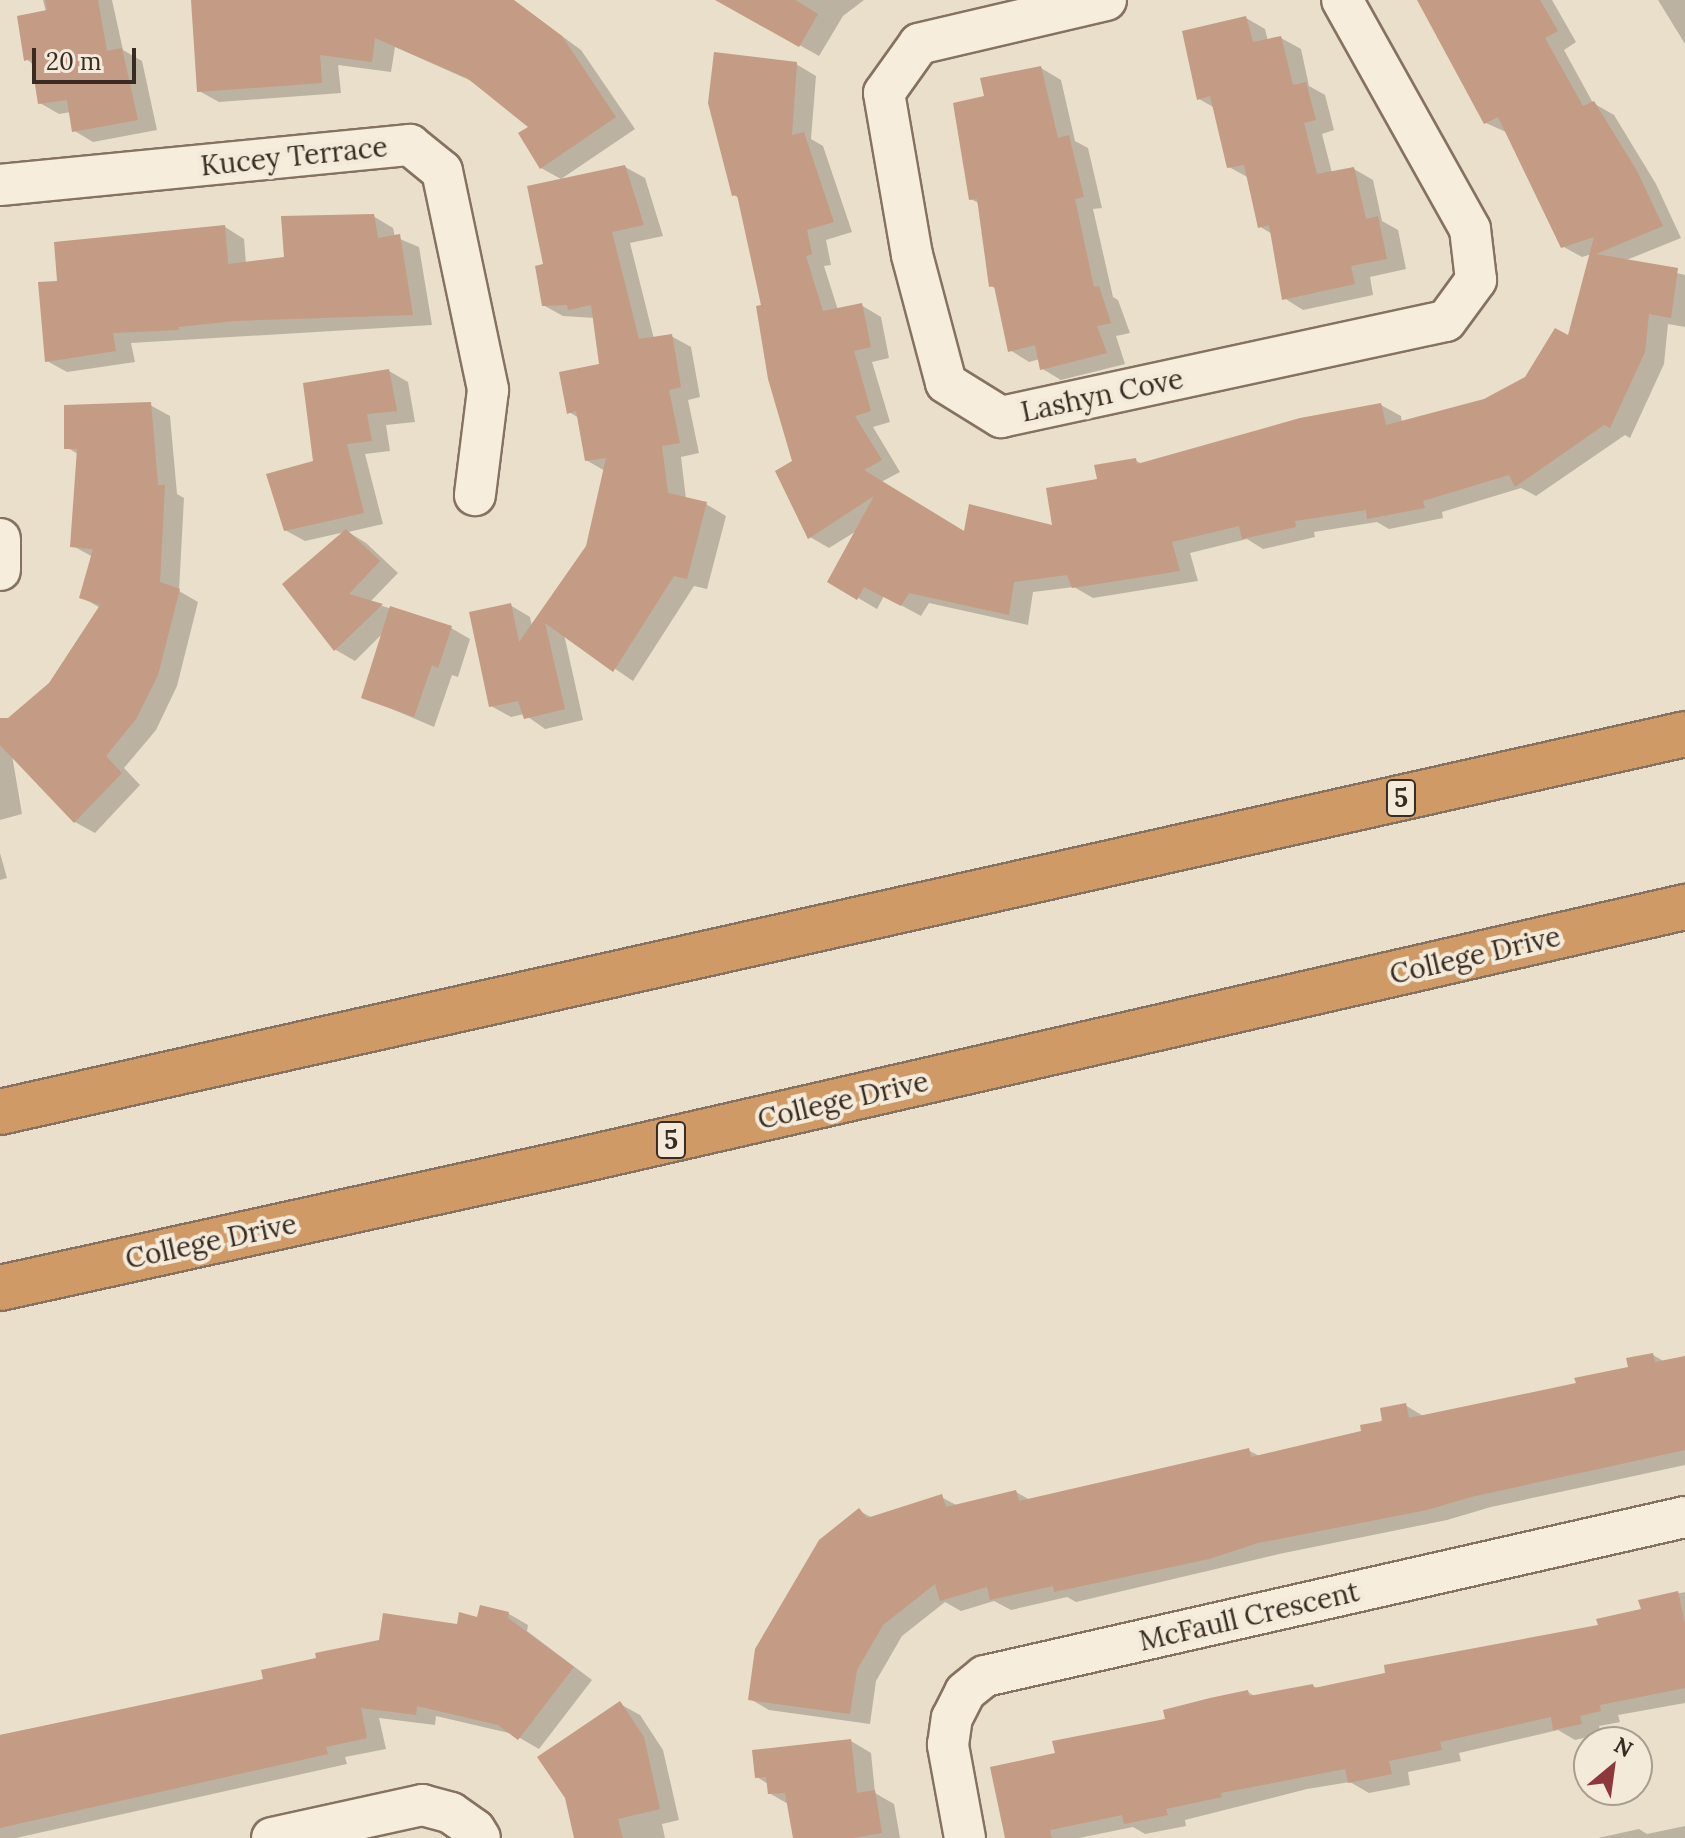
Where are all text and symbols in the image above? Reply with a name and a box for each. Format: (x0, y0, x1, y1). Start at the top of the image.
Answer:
scale bar (36, 32, 140, 82)
text: 20 m (46, 46, 102, 77)
street label: Kucey Terrace (199, 129, 389, 183)
street label: Lashyn Cove (1018, 361, 1186, 429)
road number: 5 (1385, 776, 1417, 820)
street label: College Drive (1386, 919, 1564, 991)
street label: College Drive (754, 1064, 932, 1136)
road number: 5 (655, 1118, 687, 1162)
street label: College Drive (122, 1206, 300, 1276)
street label: McFaull Crescent (1136, 1574, 1362, 1658)
north arrow (1573, 1726, 1653, 1806)
text: N (1609, 1730, 1638, 1763)

